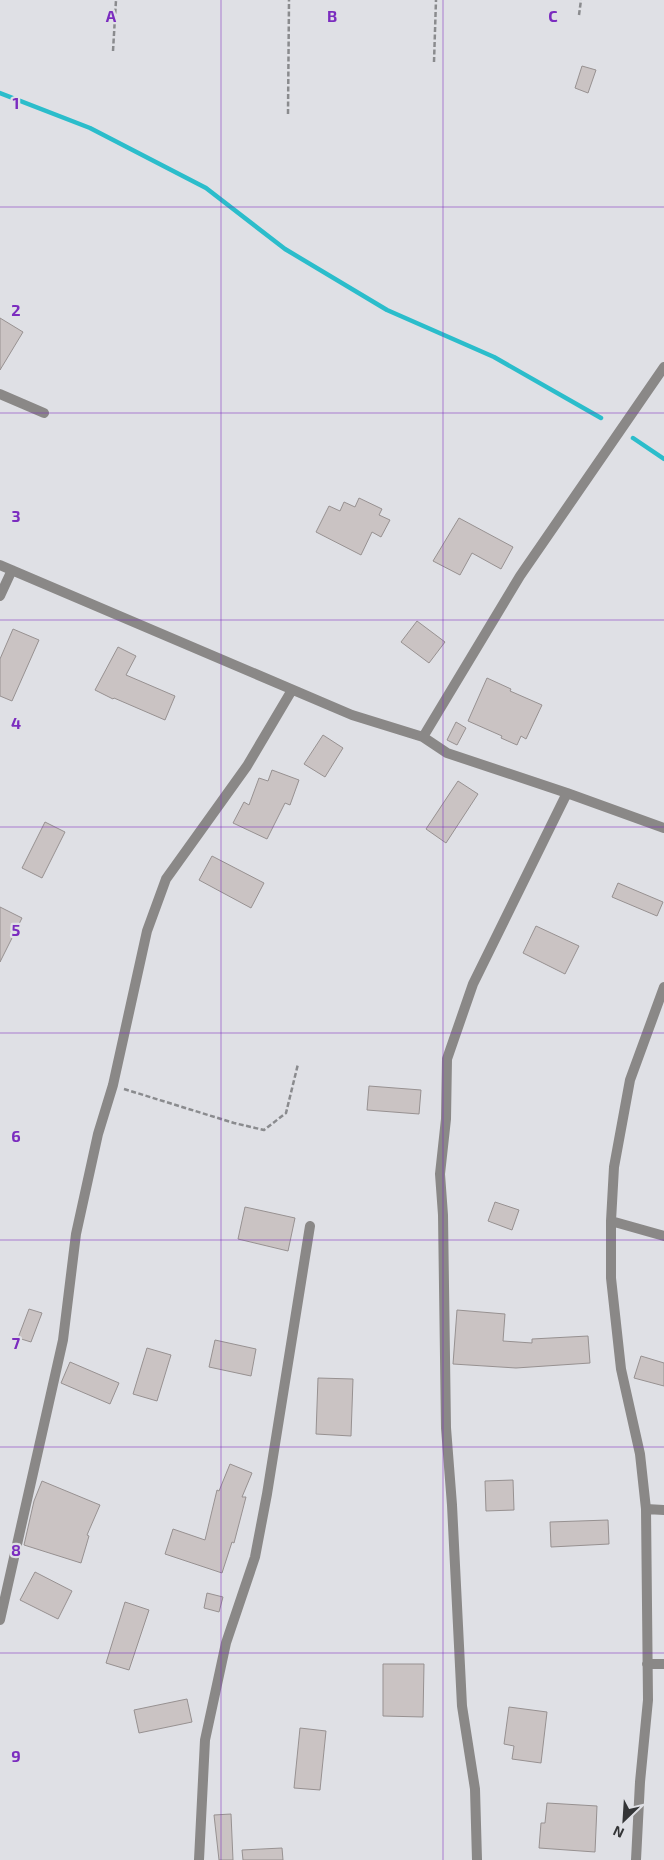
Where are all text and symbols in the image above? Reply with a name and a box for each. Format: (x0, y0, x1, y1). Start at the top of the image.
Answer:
text: A (106, 6, 117, 25)
text: B (327, 6, 337, 25)
text: C (548, 6, 558, 25)
text: 1 (13, 93, 19, 112)
text: 2 (11, 300, 21, 319)
text: 3 (11, 506, 21, 525)
text: 4 (11, 713, 21, 732)
text: 5 (12, 920, 21, 939)
text: 6 (11, 1126, 21, 1145)
text: 7 (12, 1333, 21, 1352)
text: 8 (11, 1540, 21, 1559)
text: 9 (11, 1746, 21, 1765)
north arrow (599, 1795, 649, 1845)
text: N (610, 1822, 626, 1842)

